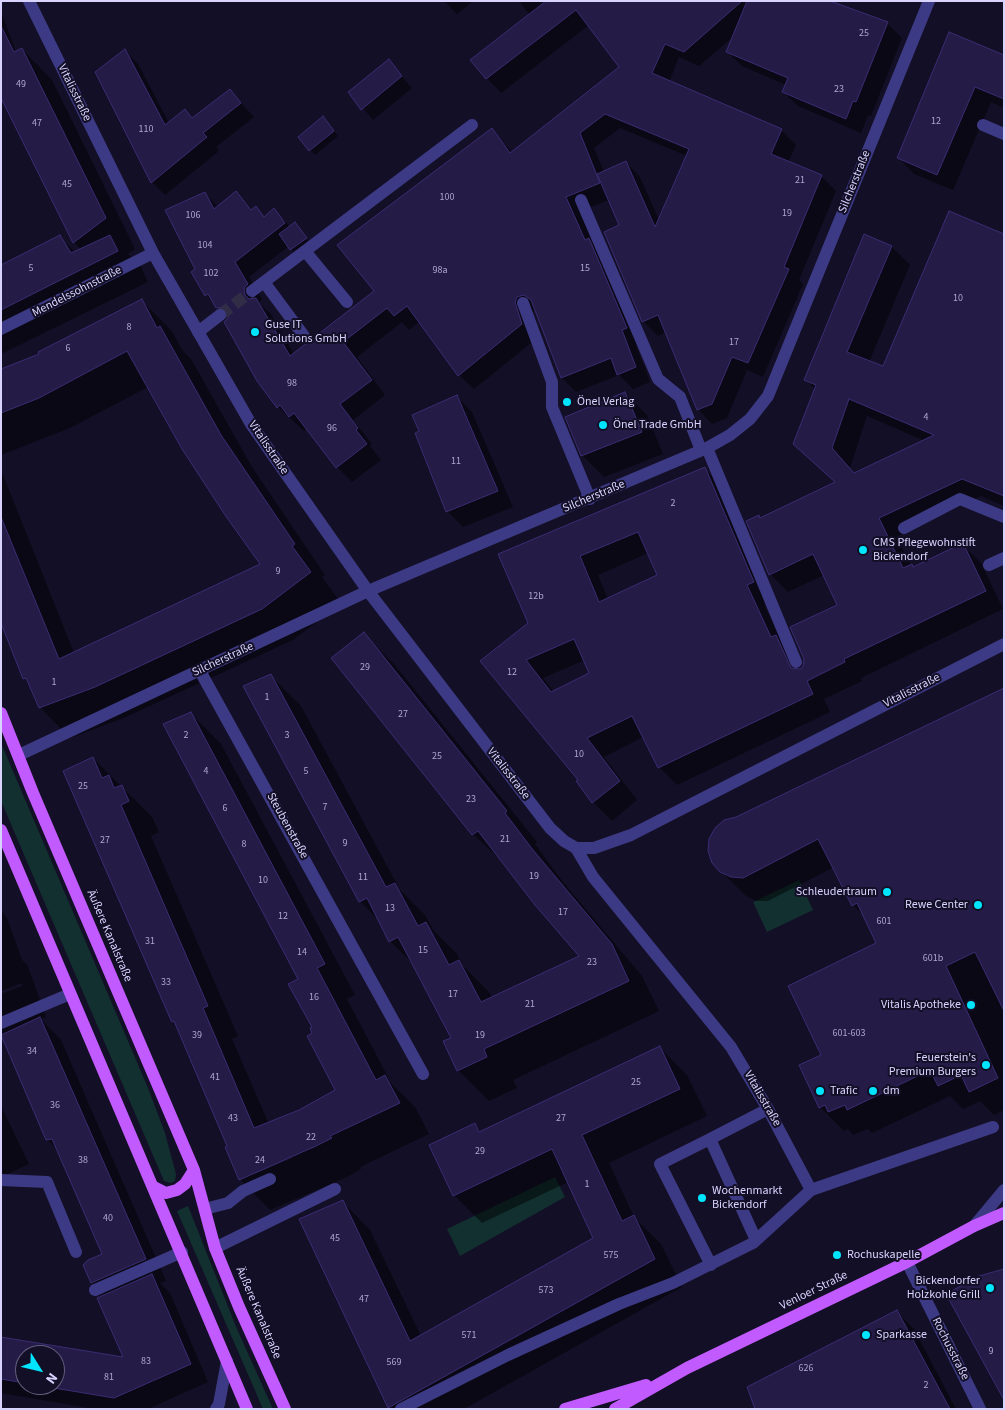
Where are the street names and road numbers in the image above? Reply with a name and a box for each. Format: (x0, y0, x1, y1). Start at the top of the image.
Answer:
street label: Vitalisstraße (54, 62, 94, 124)
street label: Silcherstraße (836, 149, 874, 215)
street label: Mendelssohnstraße (30, 263, 124, 321)
street label: Vitalisstraße (245, 418, 291, 478)
street label: Silcherstraße (561, 477, 627, 517)
street label: Silcherstraße (190, 640, 256, 680)
street label: Vitalisstraße (881, 671, 943, 711)
street label: Vitalisstraße (483, 745, 533, 803)
street label: Steubenstraße (263, 790, 311, 862)
street label: Äußere Kanalstraße (83, 888, 135, 984)
street label: Vitalisstraße (740, 1069, 784, 1129)
street label: Äußere Kanalstraße (232, 1265, 284, 1361)
street label: Venloer Straße (778, 1268, 850, 1314)
street label: Rochusstraße (928, 1315, 972, 1383)

